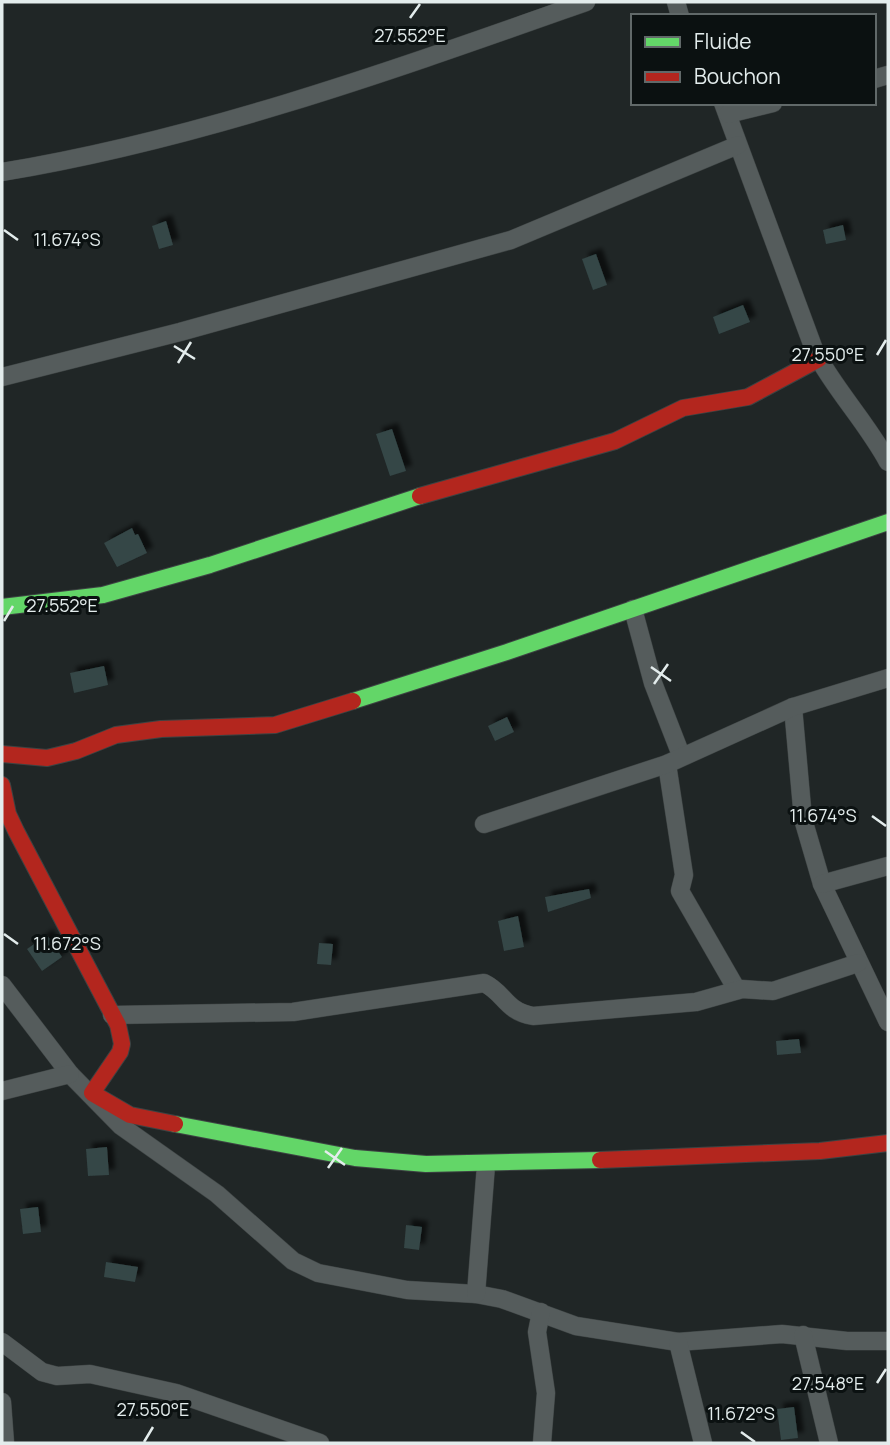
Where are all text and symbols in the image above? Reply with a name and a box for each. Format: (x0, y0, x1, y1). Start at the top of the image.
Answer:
legend (631, 14, 876, 105)
text: 27.552°E (374, 23, 446, 47)
text: Fluide (694, 27, 752, 55)
text: Bouchon (694, 62, 781, 90)
text: 11.674°S (33, 227, 101, 251)
text: 27.550°E (792, 342, 864, 366)
text: 27.552°E (26, 593, 98, 617)
text: 11.674°S (789, 803, 857, 827)
text: 11.672°S (33, 931, 101, 955)
text: 27.548°E (792, 1371, 864, 1395)
text: 27.550°E (117, 1397, 189, 1421)
text: 11.672°S (707, 1401, 775, 1425)

